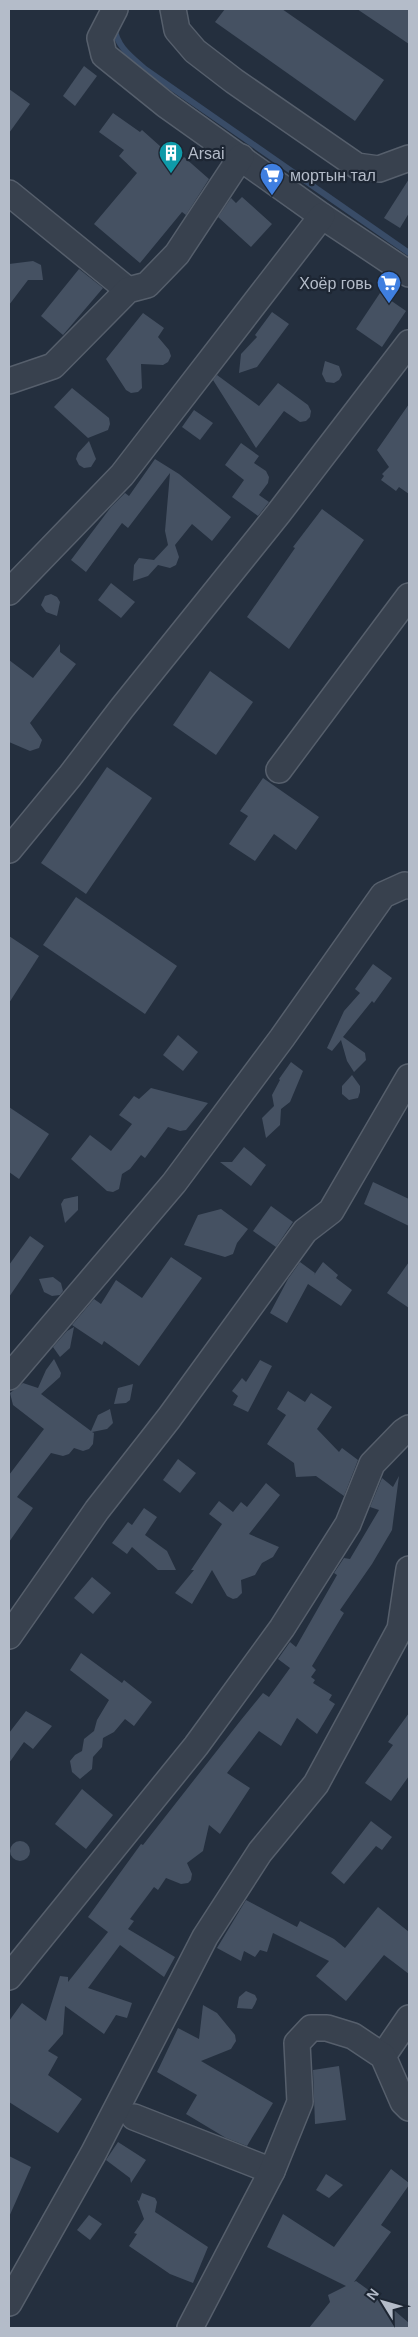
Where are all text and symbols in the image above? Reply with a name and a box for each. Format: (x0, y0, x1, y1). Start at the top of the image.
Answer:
building icon: Arsai (158, 140, 184, 174)
place label: Arsai (188, 145, 224, 162)
supermarket icon: мортын тал (259, 162, 285, 196)
place label: мортын тал (290, 167, 376, 184)
supermarket icon: Хоёр говь (376, 270, 402, 304)
place label: Хоёр говь (299, 275, 372, 292)
north arrow (358, 2277, 408, 2327)
text: N (363, 2285, 382, 2303)

